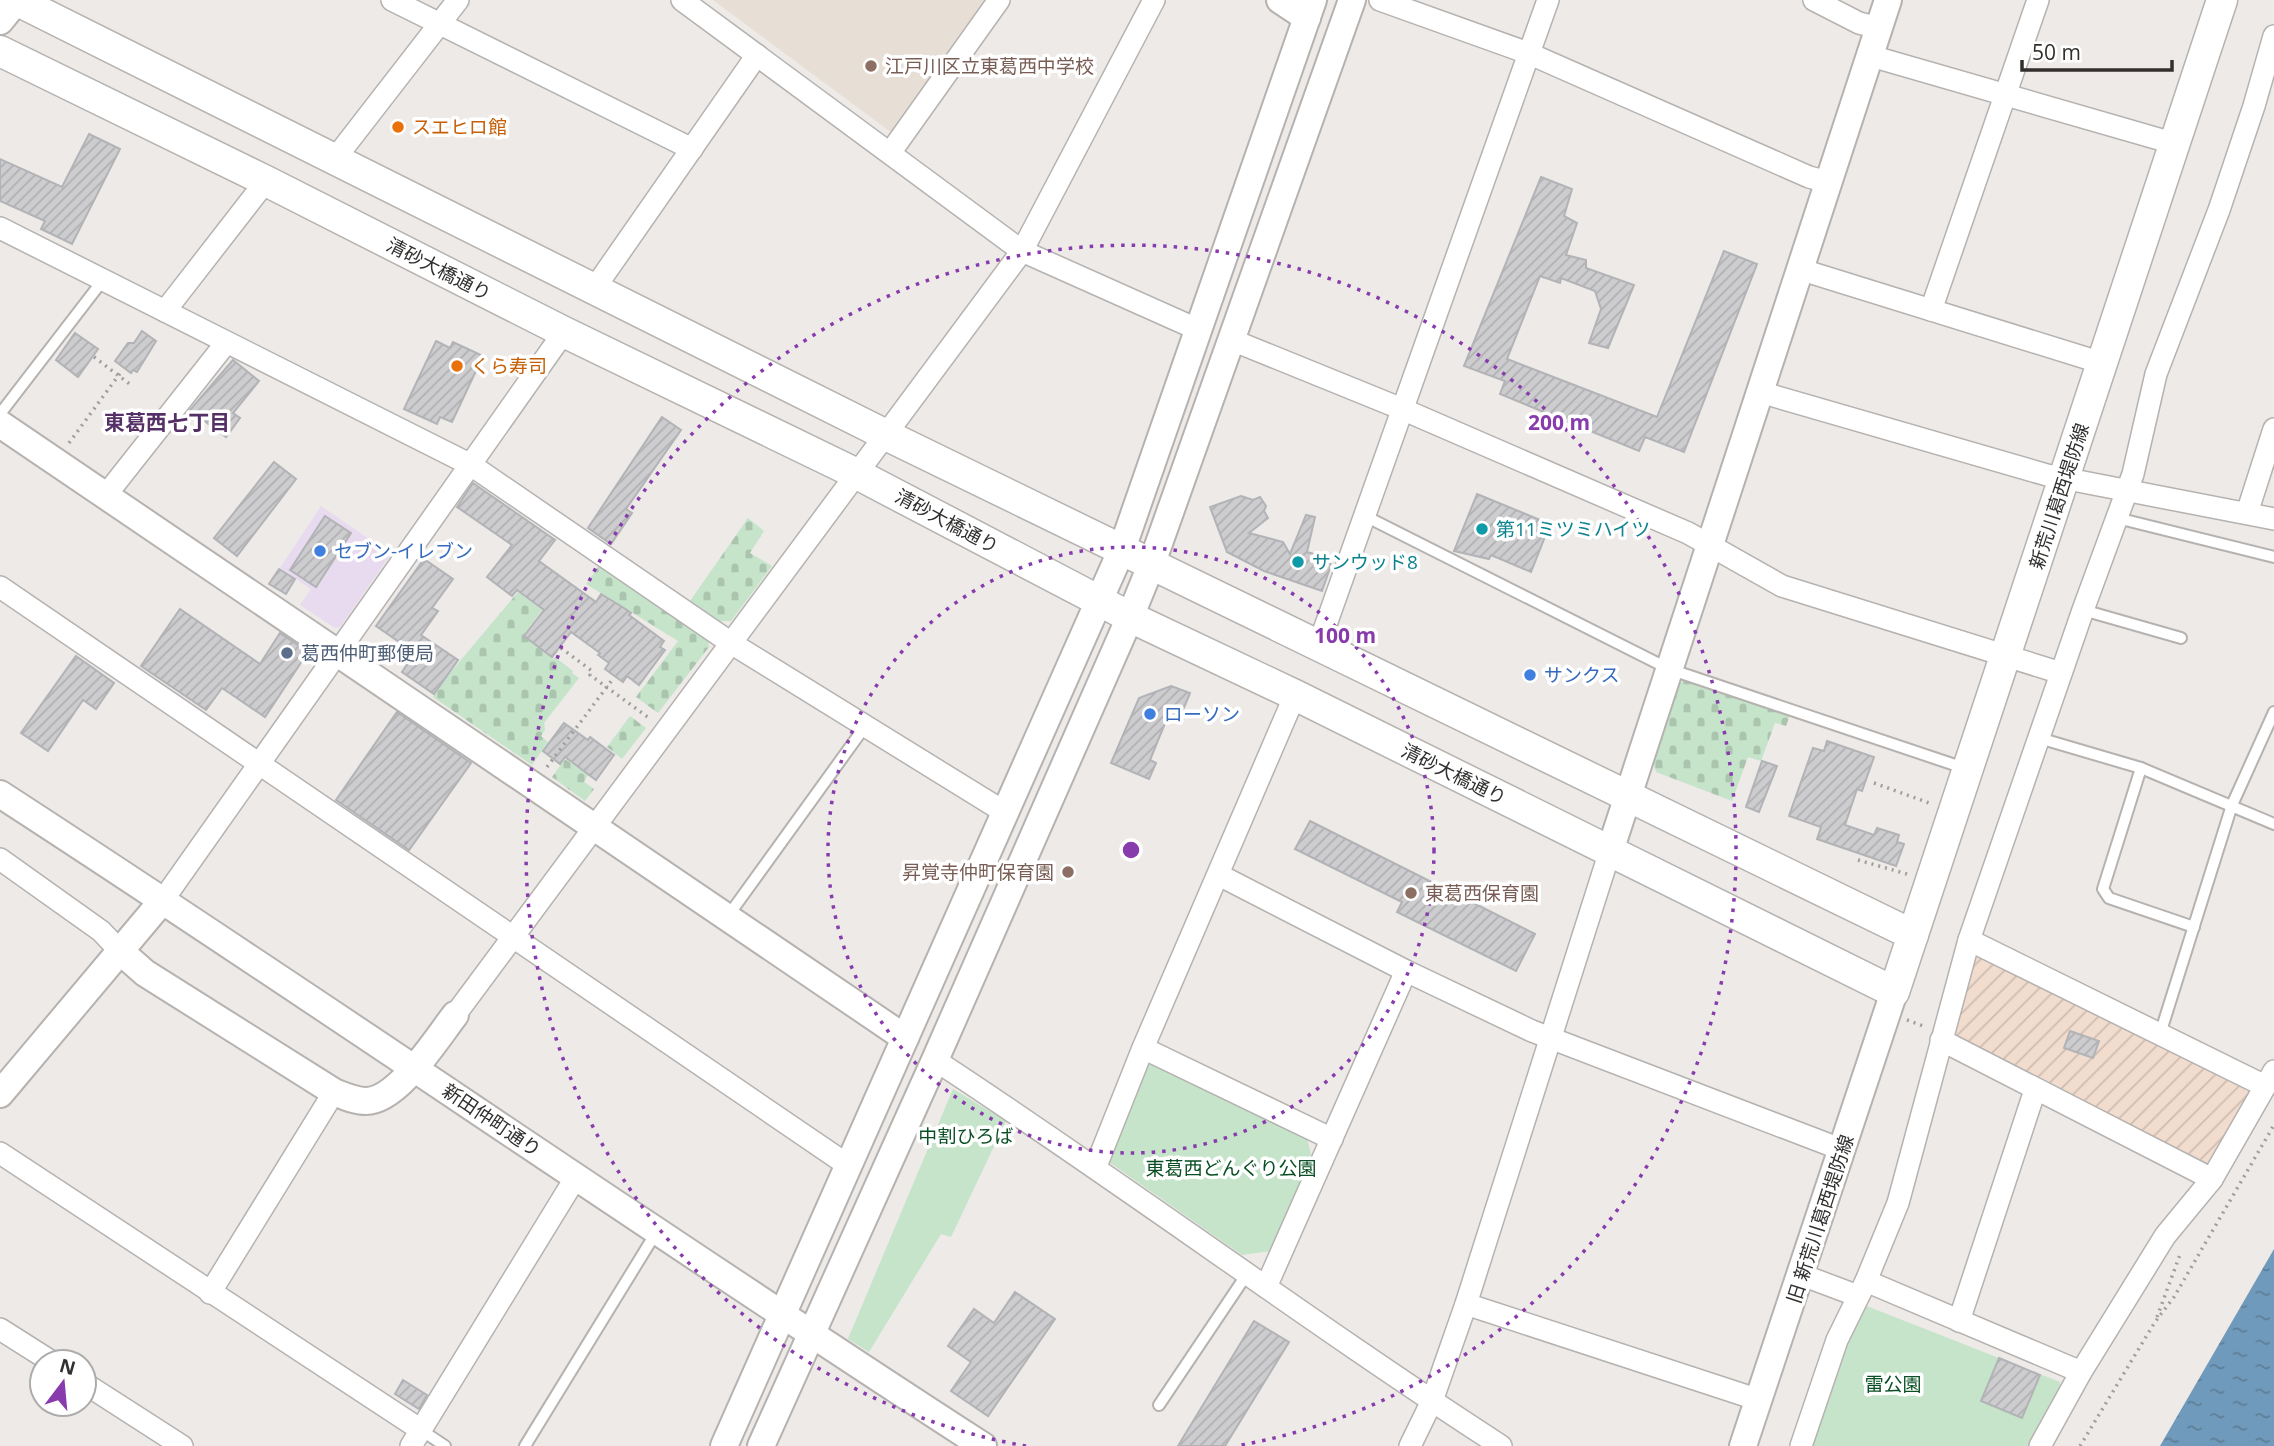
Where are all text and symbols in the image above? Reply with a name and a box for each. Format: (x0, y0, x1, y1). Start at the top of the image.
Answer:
scale bar (2022, 28, 2172, 72)
text: 50 m (2032, 38, 2081, 66)
place label: 江戸川区立東葛西中学校 (885, 53, 1094, 79)
marker: 江戸川区立東葛西中学校 (863, 58, 879, 74)
place label: スエヒロ館 (412, 114, 507, 140)
marker: スエヒロ館 (390, 119, 406, 135)
street label: 清砂大橋通り (382, 232, 496, 306)
place label: くら寿司 (471, 353, 547, 379)
marker: くら寿司 (449, 358, 465, 374)
district label: 東葛西七丁目 (104, 408, 230, 436)
text: 200 m (1528, 408, 1590, 436)
street label: 新荒川葛西堤防線 (2023, 420, 2095, 572)
street label: 清砂大橋通り (891, 483, 1003, 559)
place label: 第11ミツミハイツ (1496, 516, 1650, 542)
marker: 第11ミツミハイツ (1474, 521, 1490, 537)
place label: セブン-イレブン (334, 538, 473, 564)
marker: セブン-イレブン (312, 543, 328, 559)
place label: サンウッド8 (1312, 549, 1418, 575)
marker: サンウッド8 (1290, 554, 1306, 570)
text: 100 m (1314, 621, 1376, 649)
place label: 葛西仲町郵便局 (301, 640, 434, 666)
marker: 葛西仲町郵便局 (279, 645, 295, 661)
place label: サンクス (1544, 662, 1619, 688)
marker: サンクス (1522, 667, 1538, 683)
place label: ローソン (1164, 701, 1240, 727)
marker: ローソン (1142, 706, 1158, 722)
street label: 清砂大橋通り (1397, 737, 1511, 811)
centre of rings (1119, 838, 1143, 862)
place label: 昇覚寺仲町保育園 (902, 859, 1054, 885)
marker: 昇覚寺仲町保育園 (1060, 864, 1076, 880)
place label: 東葛西保育園 (1425, 880, 1539, 906)
marker: 東葛西保育園 (1403, 885, 1419, 901)
street label: 新田仲町通り (437, 1077, 547, 1163)
park label: 中割ひろば (918, 1123, 1014, 1149)
street label: 旧 新荒川葛西堤防線 (1780, 1131, 1860, 1307)
park label: 東葛西どんぐり公園 (1145, 1155, 1317, 1181)
north arrow (28, 1348, 98, 1418)
text: N (57, 1352, 79, 1381)
park label: 雷公園 (1864, 1371, 1922, 1397)

